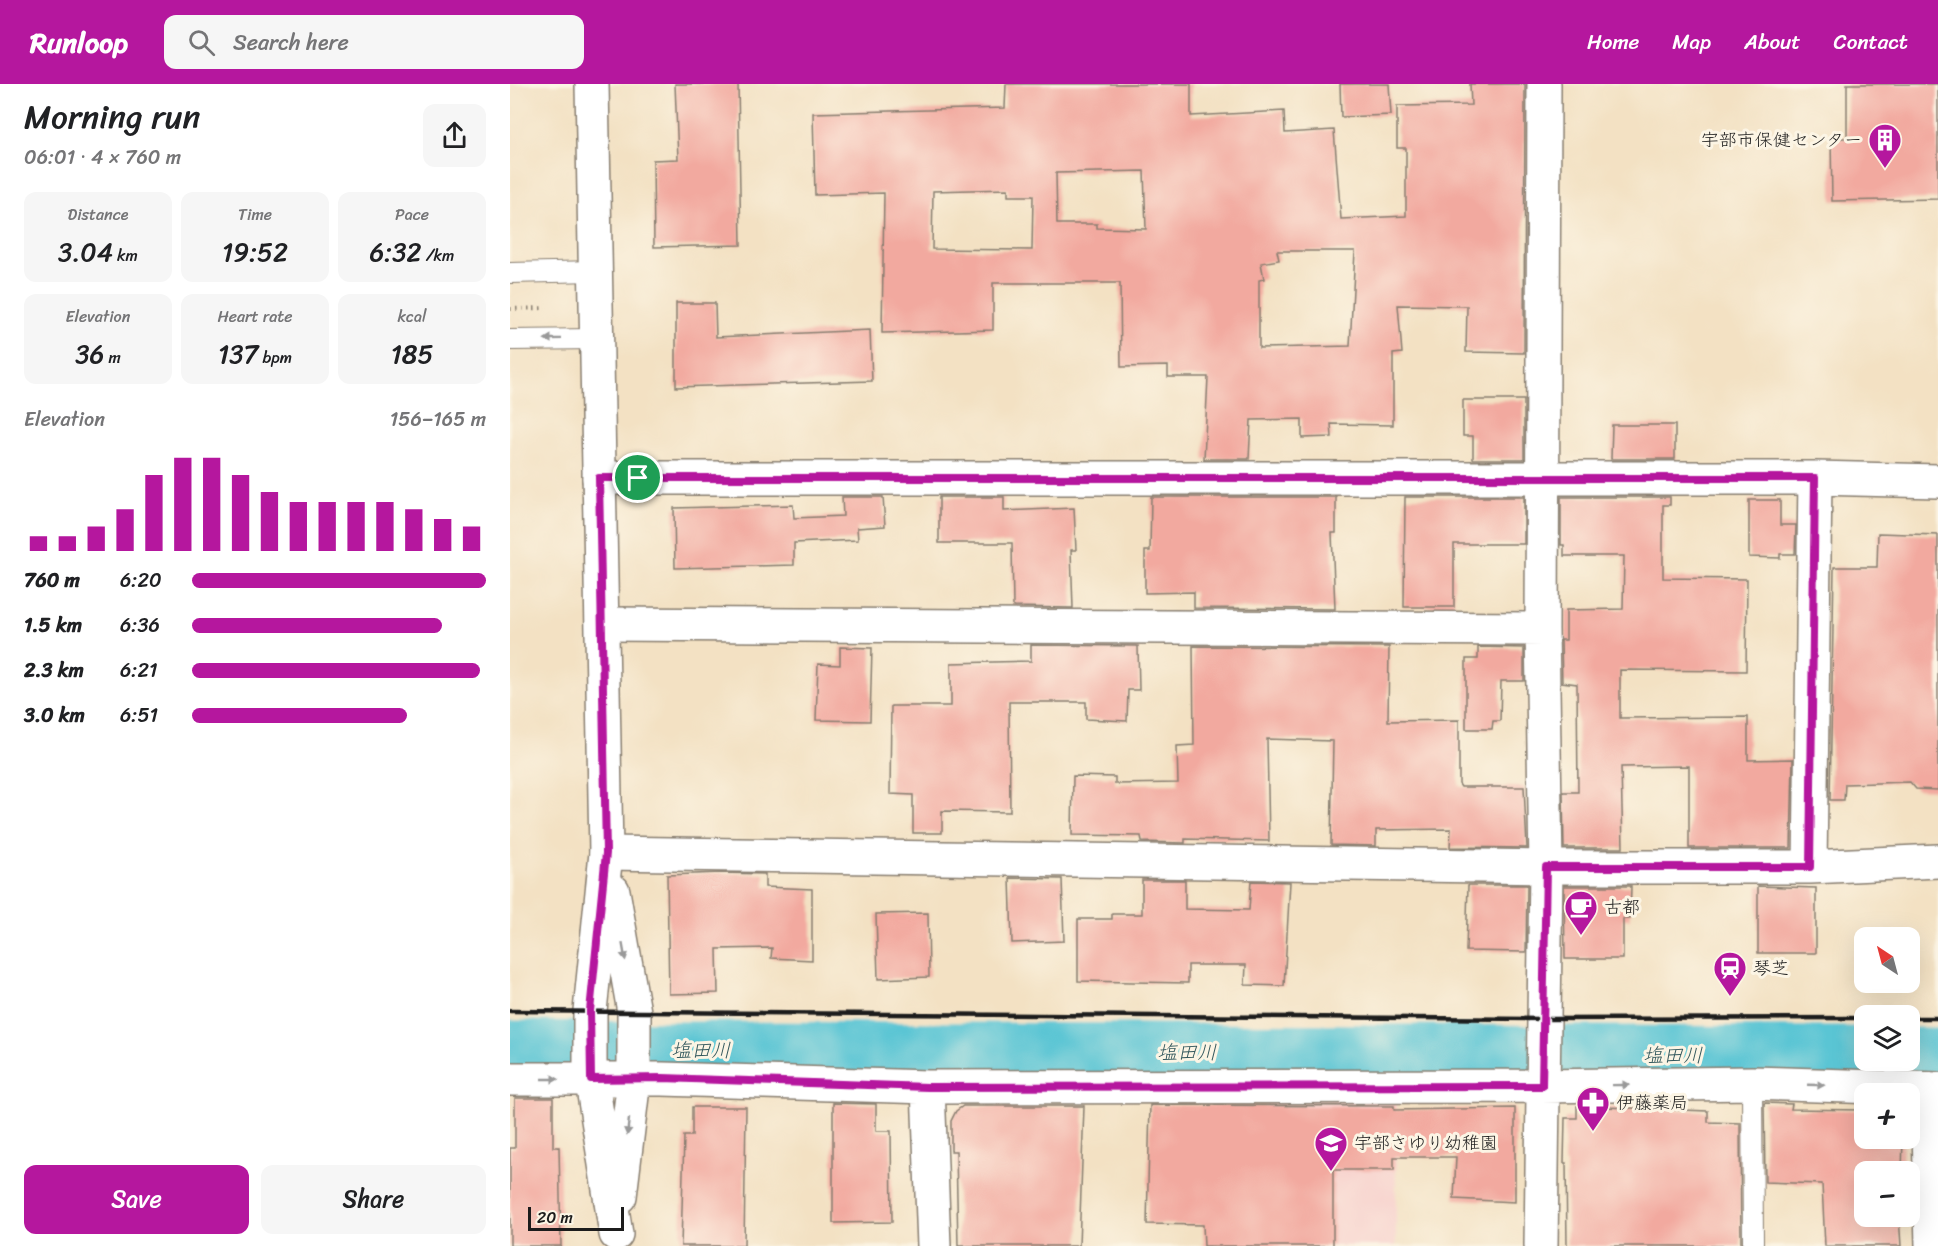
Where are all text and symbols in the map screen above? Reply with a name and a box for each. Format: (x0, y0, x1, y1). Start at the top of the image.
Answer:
search box (164, 15, 584, 69)
text: Runloop (30, 18, 128, 67)
text: Search here (233, 23, 349, 62)
text: Home (1587, 23, 1639, 61)
text: Map (1672, 23, 1711, 61)
text: About (1744, 23, 1801, 61)
text: Contact (1834, 23, 1908, 61)
icon: search (185, 26, 218, 59)
text: Morning run (24, 88, 200, 146)
button: share (423, 104, 486, 167)
building icon: 宇部市保健センター (1867, 122, 1903, 169)
place label: 宇部市保健センター (1701, 124, 1862, 156)
text: 06:01 · 4 × 760 m (24, 140, 181, 175)
text: Distance (68, 200, 128, 229)
text: Time (238, 200, 272, 229)
text: Pace (395, 200, 429, 229)
text: 3.04 (58, 229, 113, 275)
text: 19:52 (222, 229, 288, 275)
text: 6:32 (370, 229, 422, 275)
text: km (113, 241, 138, 270)
text: /km (422, 241, 454, 270)
text: Elevation (66, 302, 130, 331)
text: Heart rate (217, 302, 293, 331)
text: kcal (397, 302, 427, 331)
text: 36 (75, 331, 104, 377)
text: 137 (218, 331, 258, 377)
text: 185 (391, 331, 433, 377)
one-way arrow (544, 335, 563, 344)
text: m (104, 343, 121, 372)
text: bpm (258, 343, 292, 372)
text: Elevation (24, 402, 105, 437)
text: 156–165 m (390, 402, 486, 437)
pin (612, 452, 663, 503)
icon: arrive (621, 461, 654, 494)
text: 760 m (24, 563, 80, 598)
text: 6:20 (120, 563, 162, 598)
text: 1.5 km (24, 608, 82, 643)
text: 6:36 (120, 608, 160, 643)
text: 2.3 km (24, 653, 84, 688)
text: 6:21 (120, 653, 158, 688)
text: 3.0 km (24, 698, 85, 733)
text: 6:51 (120, 698, 158, 733)
cafe icon: 古都 (1563, 889, 1599, 936)
place label: 古都 (1604, 891, 1640, 923)
north arrow (1854, 927, 1920, 993)
map controls (1854, 927, 1920, 1227)
one-way arrow (620, 943, 629, 962)
station icon: 琴芝 (1712, 950, 1748, 997)
place label: 琴芝 (1753, 952, 1789, 984)
button: layers (1854, 1005, 1920, 1071)
water label: 塩田川 (671, 1033, 731, 1068)
water label: 塩田川 (1157, 1035, 1217, 1070)
water label: 塩田川 (1643, 1038, 1703, 1073)
one-way arrow (541, 1074, 560, 1084)
one-way arrow (1612, 1080, 1631, 1090)
one-way arrow (1807, 1081, 1826, 1090)
button: + (1854, 1083, 1920, 1149)
pharmacy icon: 伊藤薬局 (1575, 1085, 1611, 1132)
place label: 伊藤薬局 (1616, 1087, 1688, 1119)
one-way arrow (624, 1118, 633, 1137)
school or university icon: 宇部さゆり幼稚園 (1313, 1125, 1349, 1172)
place label: 宇部さゆり幼稚園 (1354, 1127, 1498, 1159)
button: − (1854, 1161, 1920, 1227)
button: Save (24, 1165, 249, 1234)
button: Share (261, 1165, 486, 1234)
text: 20 m (537, 1203, 573, 1232)
scale bar (528, 1204, 624, 1232)

